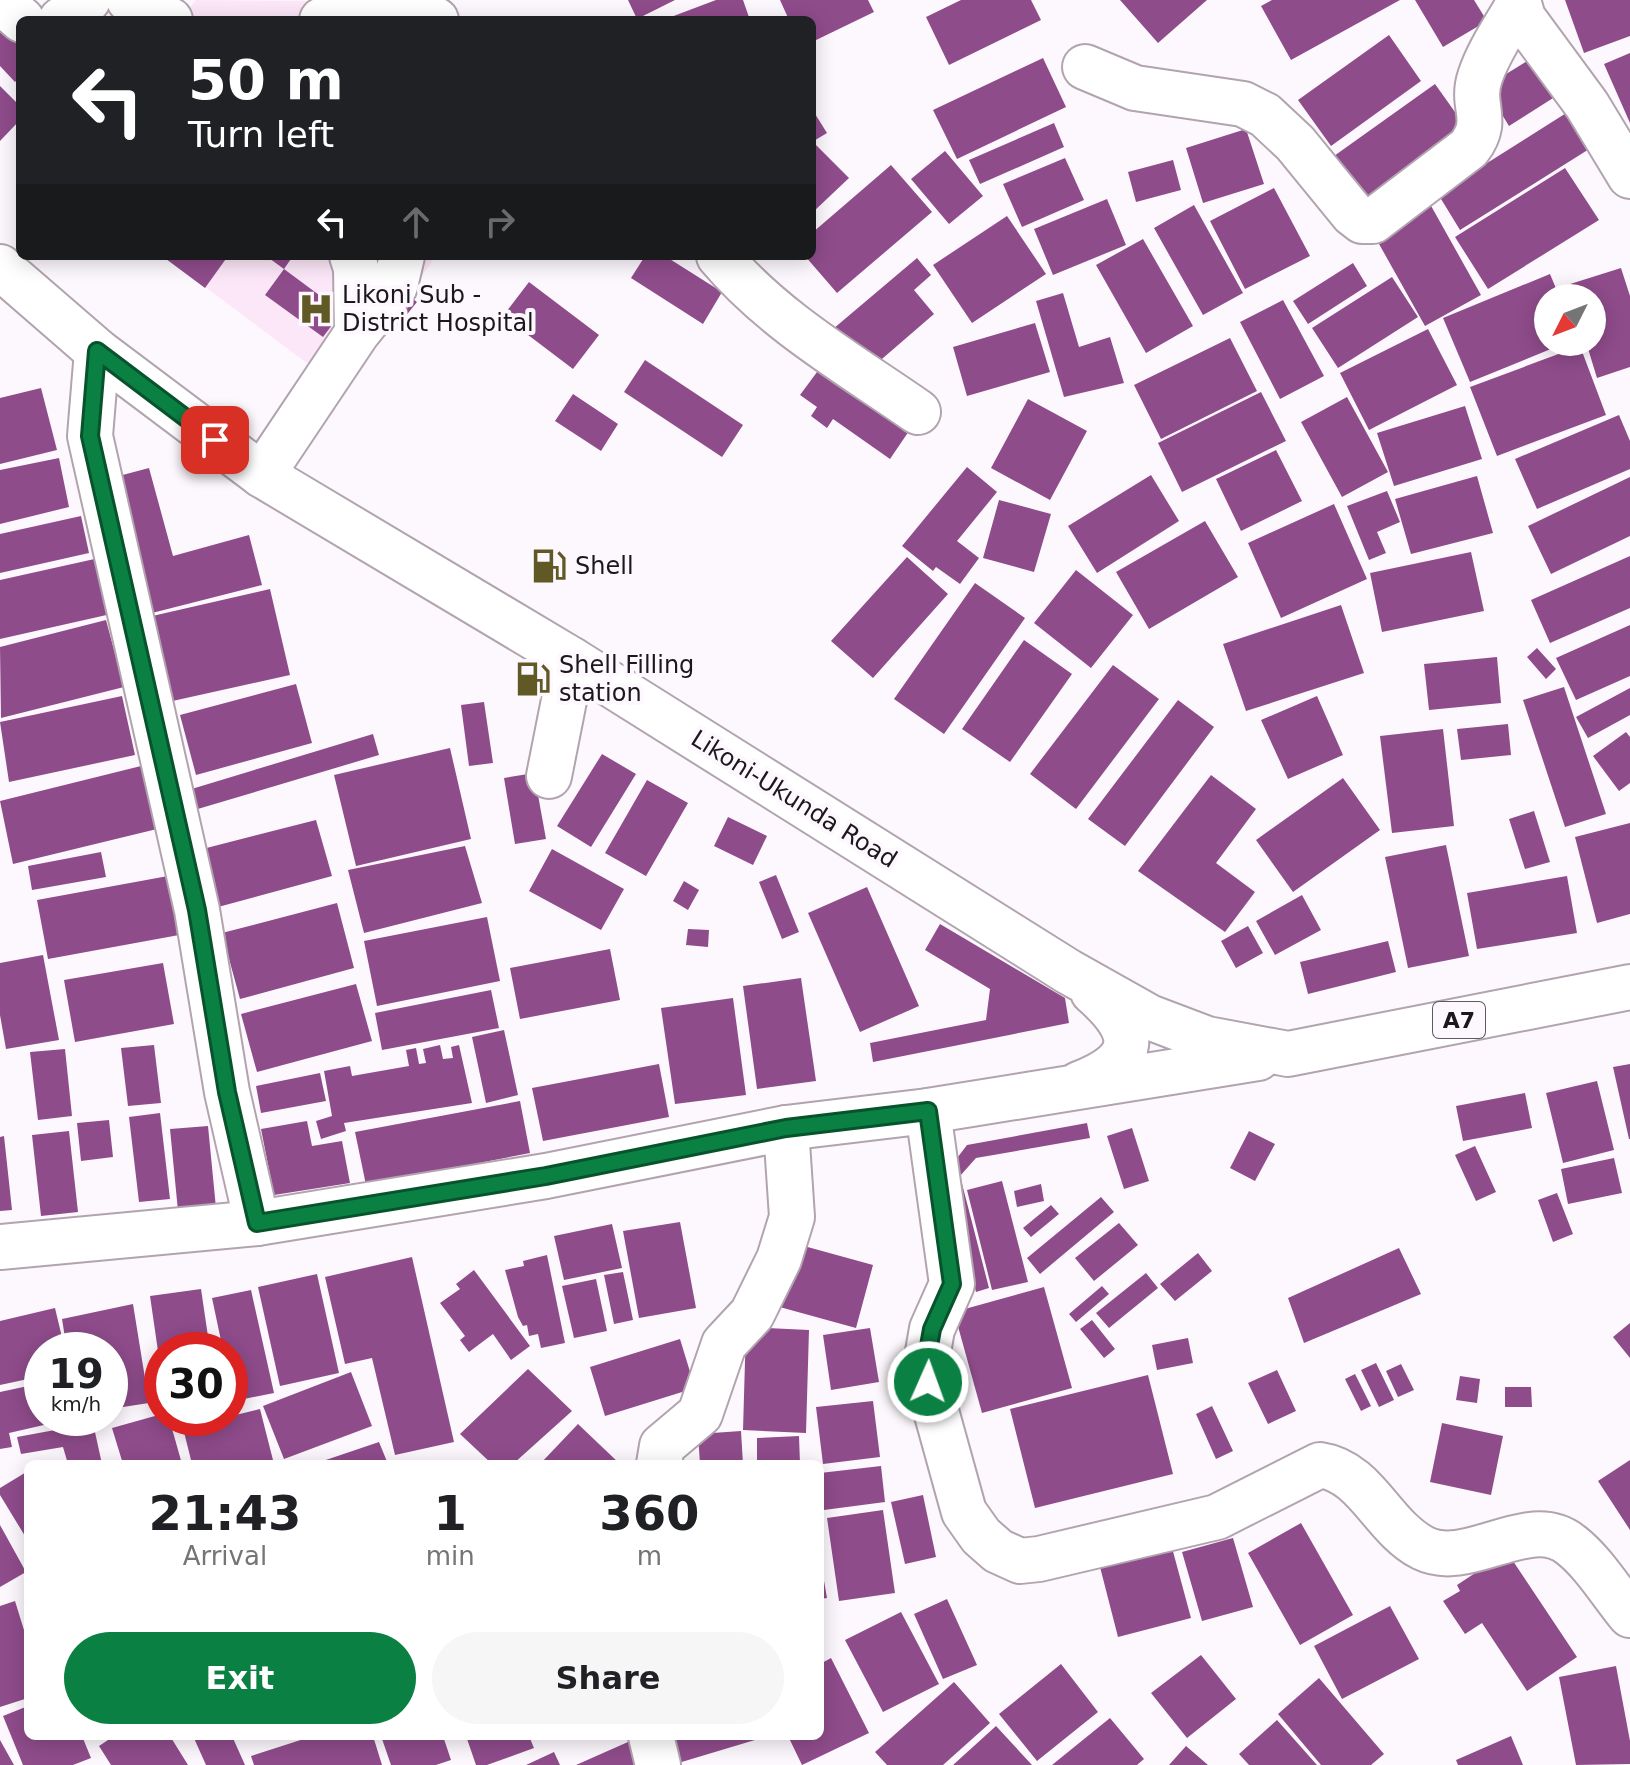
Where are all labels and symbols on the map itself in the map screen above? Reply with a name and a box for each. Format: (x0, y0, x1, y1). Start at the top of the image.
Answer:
place label: Likoni Sub - District Hospital (342, 281, 534, 337)
north arrow (1534, 284, 1606, 356)
hospital icon: Likoni Sub - District Hospital (297, 290, 335, 328)
pin (181, 406, 249, 474)
fuel station icon: Shell (530, 547, 568, 585)
place label: Shell (575, 552, 634, 580)
place label: Shell Filling station (559, 651, 694, 707)
fuel station icon: Shell Filling station (514, 660, 552, 698)
street label: Likoni-Ukunda Road (686, 724, 902, 874)
road number: A7 (1433, 1002, 1485, 1038)
speed limit sign: 30 (144, 1332, 248, 1436)
position arrow (886, 1340, 970, 1424)

